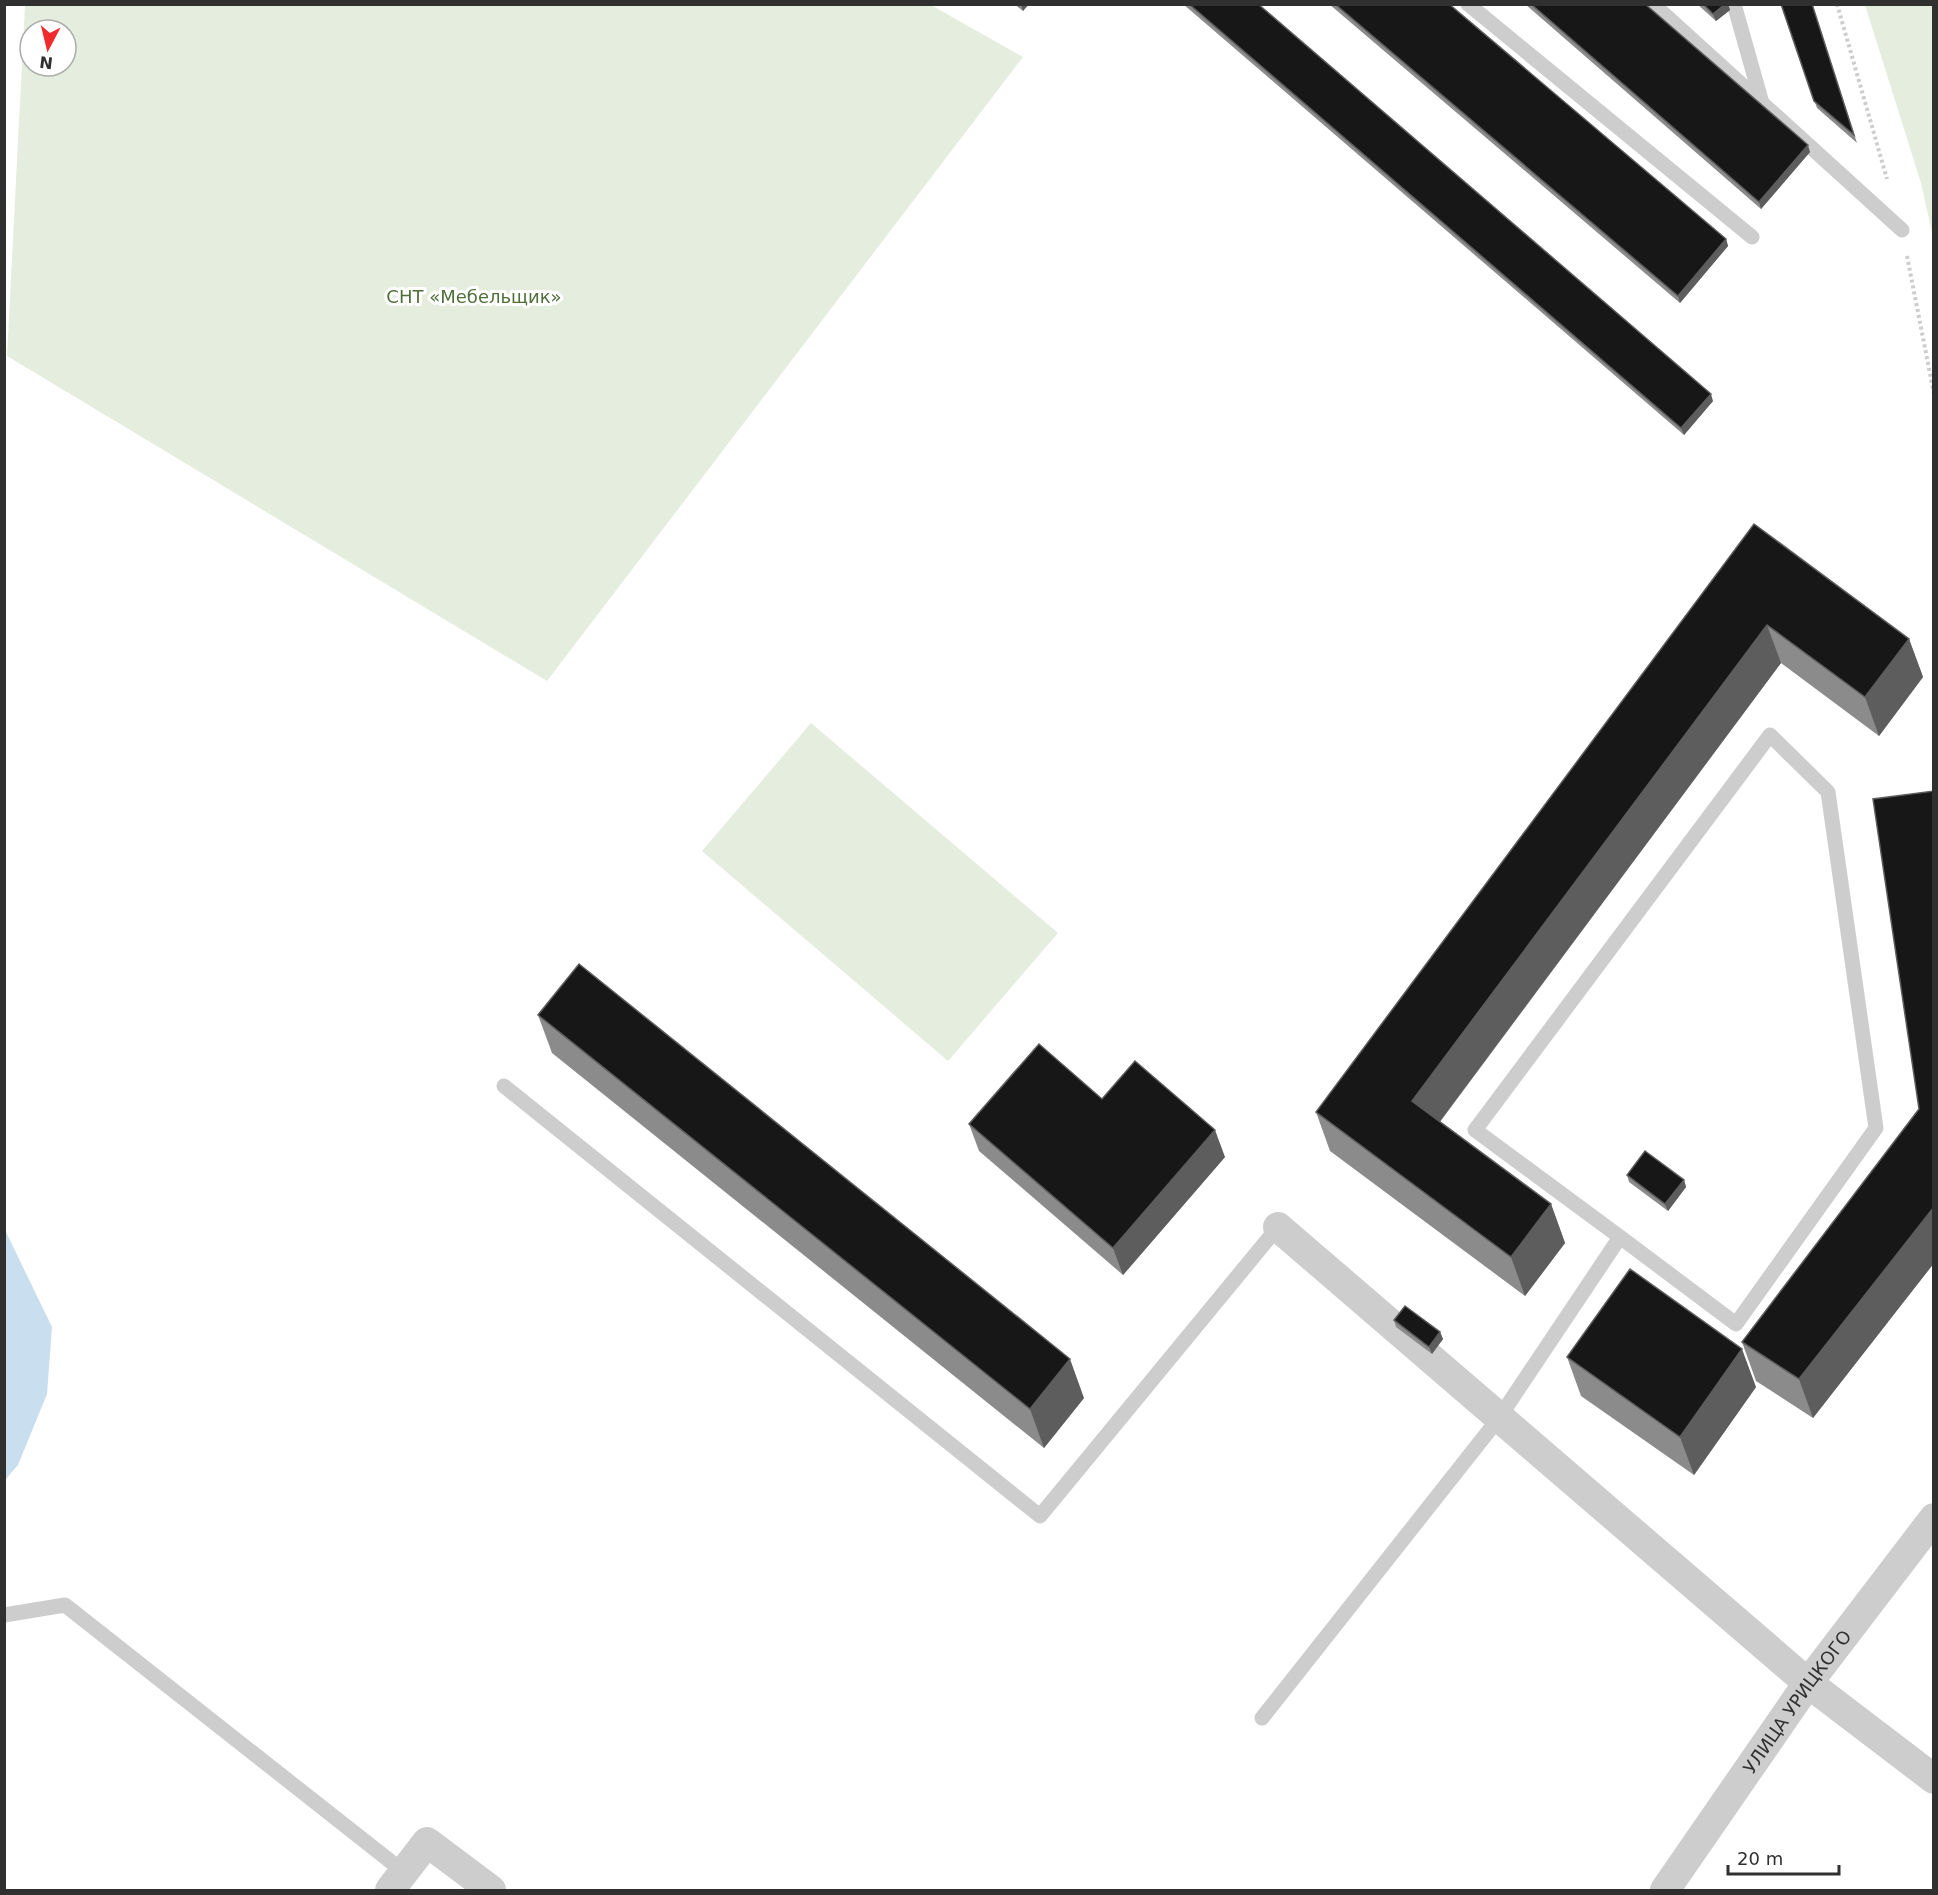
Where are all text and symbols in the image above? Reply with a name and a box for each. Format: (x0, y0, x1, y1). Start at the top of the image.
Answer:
north arrow (18, 18, 78, 78)
text: N (38, 52, 54, 73)
park label: СНТ «Мебельщик» (386, 286, 562, 307)
street label: УЛИЦА УРИЦКОГО (1738, 1626, 1855, 1777)
scale bar (1728, 1838, 1839, 1876)
text: 20 m (1737, 1848, 1783, 1869)

